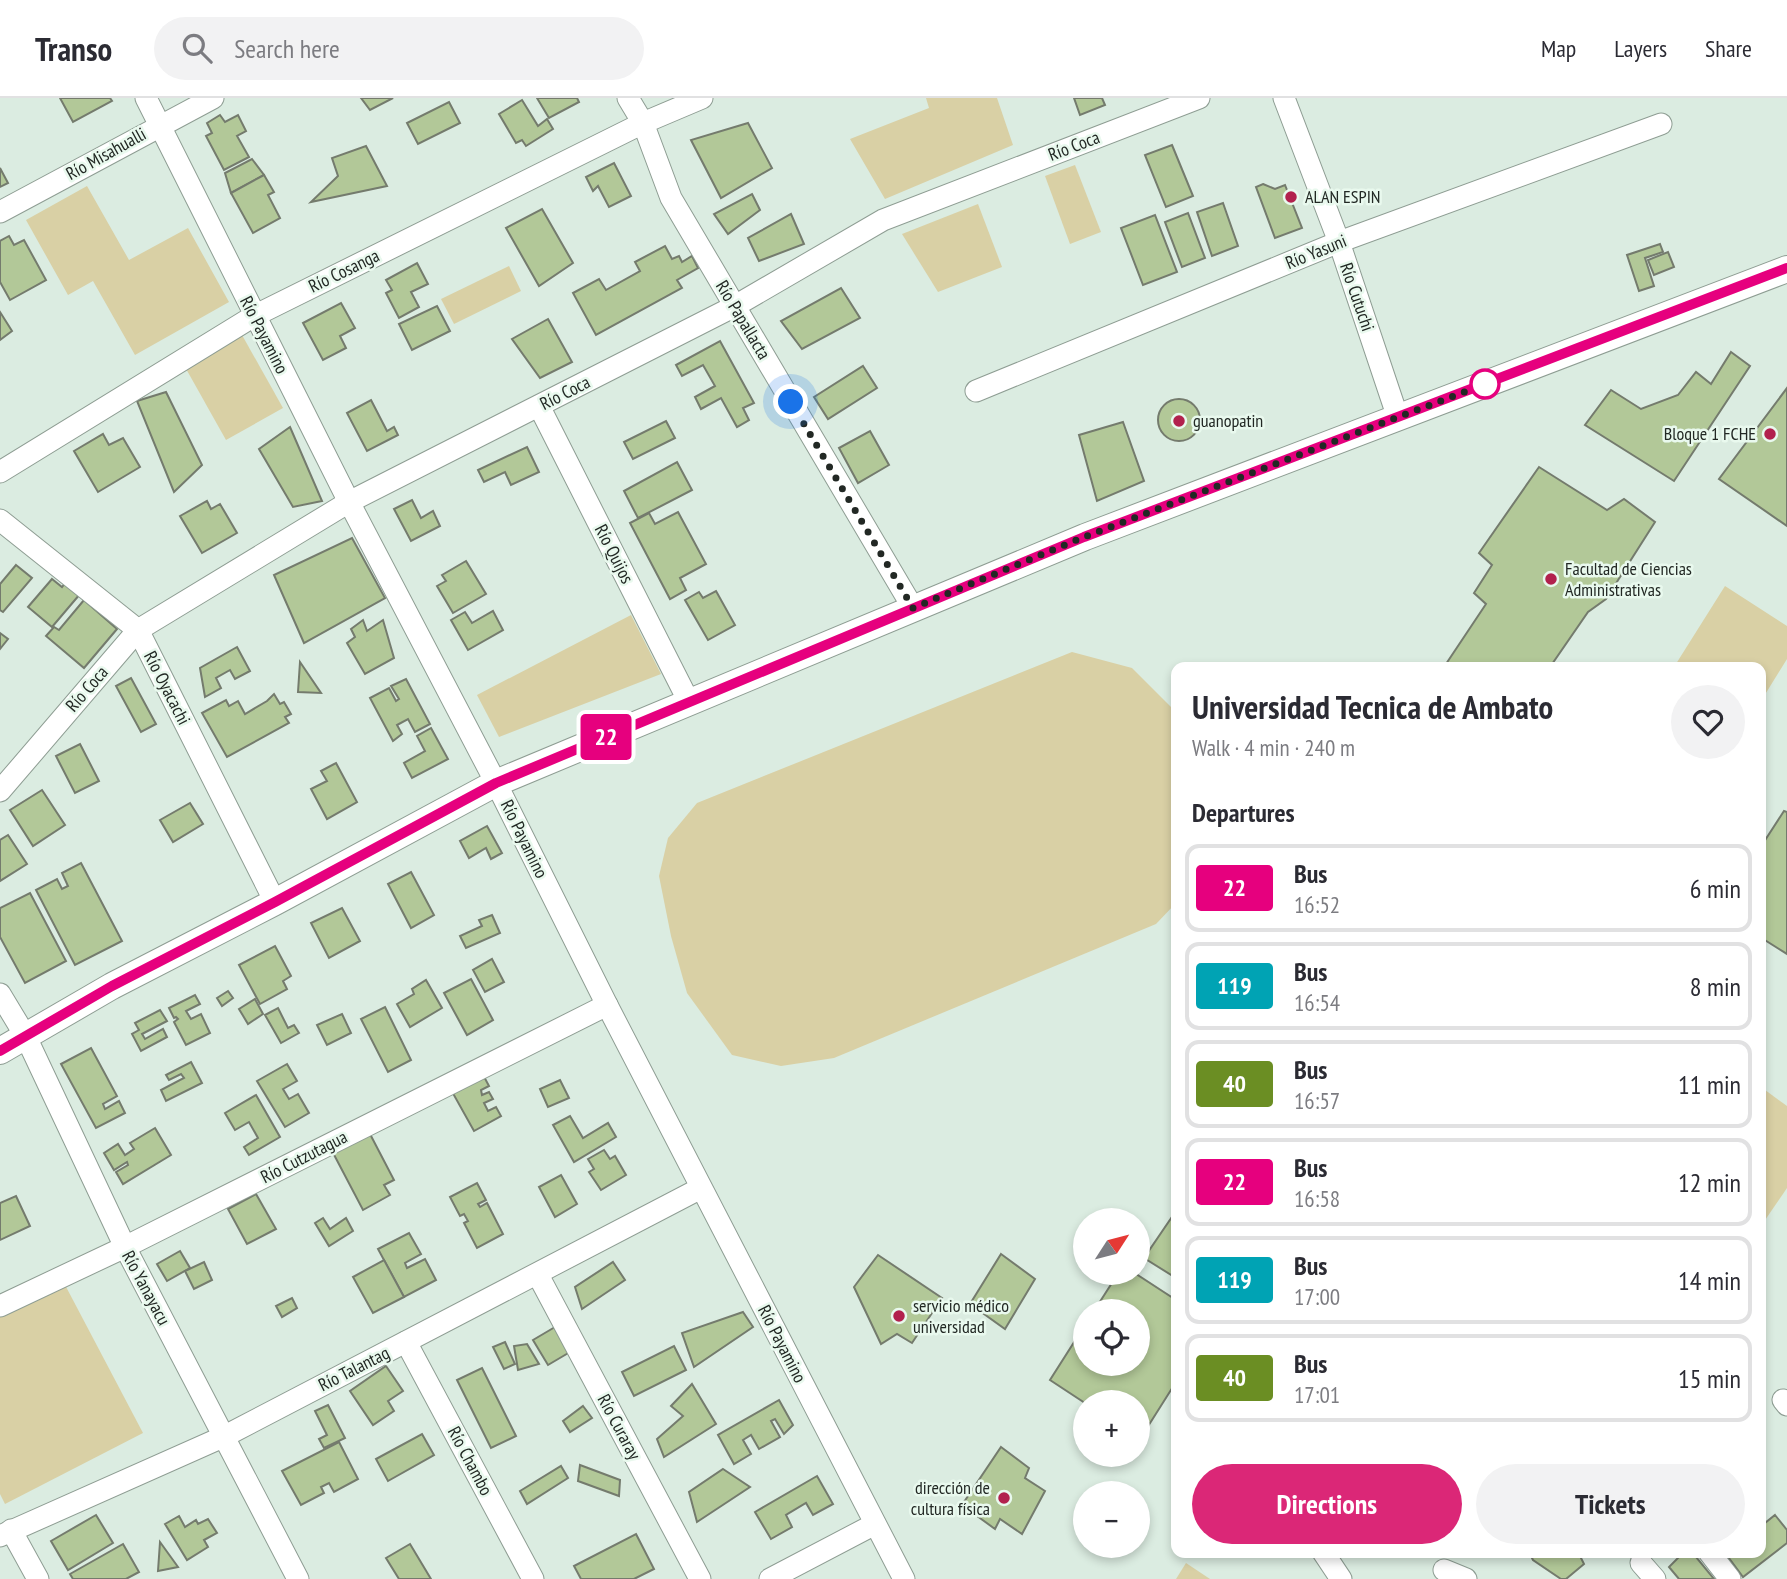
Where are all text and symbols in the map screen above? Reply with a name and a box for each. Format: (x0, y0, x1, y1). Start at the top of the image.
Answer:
search box (154, 17, 644, 80)
text: Transo (35, 27, 112, 70)
icon: search (178, 29, 216, 67)
text: Search here (234, 32, 340, 65)
text: Map (1541, 33, 1576, 64)
text: Layers (1614, 33, 1667, 64)
text: Share (1705, 33, 1752, 64)
street label: Río Misahualli (62, 122, 150, 185)
street label: Río Coca (1045, 125, 1103, 166)
place label: ALAN ESPIN (1305, 185, 1381, 208)
marker: ALAN ESPIN (1283, 189, 1299, 205)
street label: Río Yasuni (1282, 229, 1350, 274)
street label: Río Cosanga (305, 244, 383, 298)
street label: Río Cutuchi (1335, 260, 1380, 334)
street label: Río Papallacta (711, 276, 776, 363)
street label: Río Payamino (235, 292, 294, 378)
unlabelled marker (1470, 369, 1500, 399)
street label: Río Coca (536, 370, 594, 415)
your location (773, 384, 808, 419)
place label: guanopatin (1193, 409, 1263, 432)
marker: guanopatin (1171, 413, 1187, 429)
place label: Bloque 1 FCHE (1664, 422, 1756, 445)
marker: Bloque 1 FCHE (1762, 426, 1778, 442)
street label: Río Quijos (590, 520, 639, 587)
place label: Facultad de Ciencias Administrativas (1565, 557, 1692, 601)
marker: Facultad de Ciencias Administrativas (1543, 571, 1559, 587)
street label: Río Oyacachi (139, 647, 196, 728)
street label: Río Coca (60, 661, 113, 716)
text: Universidad Tecnica de Ambato (1192, 685, 1553, 728)
button: heart (1671, 685, 1745, 759)
line badge: 22 (574, 714, 638, 760)
text: 22 (595, 721, 617, 752)
text: Walk · 4 min · 240 m (1192, 733, 1355, 762)
street label: Río Payamino (496, 796, 553, 882)
text: Departures (1192, 796, 1295, 829)
text: Bus (1294, 857, 1327, 890)
text: 22 (1223, 872, 1246, 903)
text: 6 min (1690, 872, 1741, 905)
text: 16:52 (1294, 890, 1340, 919)
text: Bus (1294, 955, 1327, 988)
text: 119 (1217, 970, 1252, 1001)
text: 8 min (1690, 970, 1741, 1003)
text: 16:54 (1294, 988, 1340, 1017)
text: Bus (1294, 1053, 1327, 1086)
text: 40 (1223, 1068, 1246, 1099)
text: 11 min (1678, 1068, 1741, 1101)
text: 16:57 (1294, 1086, 1340, 1115)
street label: Río Cutzutagua (257, 1125, 351, 1188)
text: Bus (1294, 1151, 1327, 1184)
text: 22 (1223, 1166, 1246, 1197)
text: 12 min (1678, 1166, 1741, 1199)
text: 16:58 (1294, 1184, 1340, 1213)
north arrow (1073, 1208, 1150, 1284)
map controls (1073, 1208, 1150, 1558)
street label: Río Yanayacu (117, 1246, 176, 1329)
text: Bus (1294, 1249, 1327, 1282)
text: 119 (1217, 1264, 1252, 1295)
text: 14 min (1678, 1264, 1741, 1297)
text: 17:00 (1294, 1282, 1340, 1311)
place label: servicio médico universidad (913, 1294, 1009, 1338)
button: locate (1073, 1299, 1150, 1376)
street label: Río Payamino (753, 1301, 812, 1387)
marker: servicio médico universidad (891, 1308, 907, 1324)
street label: Río Talantag (314, 1341, 393, 1396)
text: Bus (1294, 1347, 1327, 1380)
text: 40 (1223, 1362, 1246, 1393)
text: 15 min (1678, 1362, 1741, 1395)
text: 17:01 (1294, 1380, 1340, 1409)
street label: Río Curaray (593, 1390, 646, 1464)
button: + (1073, 1390, 1150, 1467)
street label: Río Chambo (443, 1422, 498, 1499)
button: Directions (1192, 1464, 1462, 1544)
button: Tickets (1476, 1464, 1745, 1544)
place label: dirección de cultura física (911, 1476, 990, 1520)
button: − (1073, 1481, 1150, 1558)
marker: dirección de cultura física (996, 1490, 1012, 1506)

